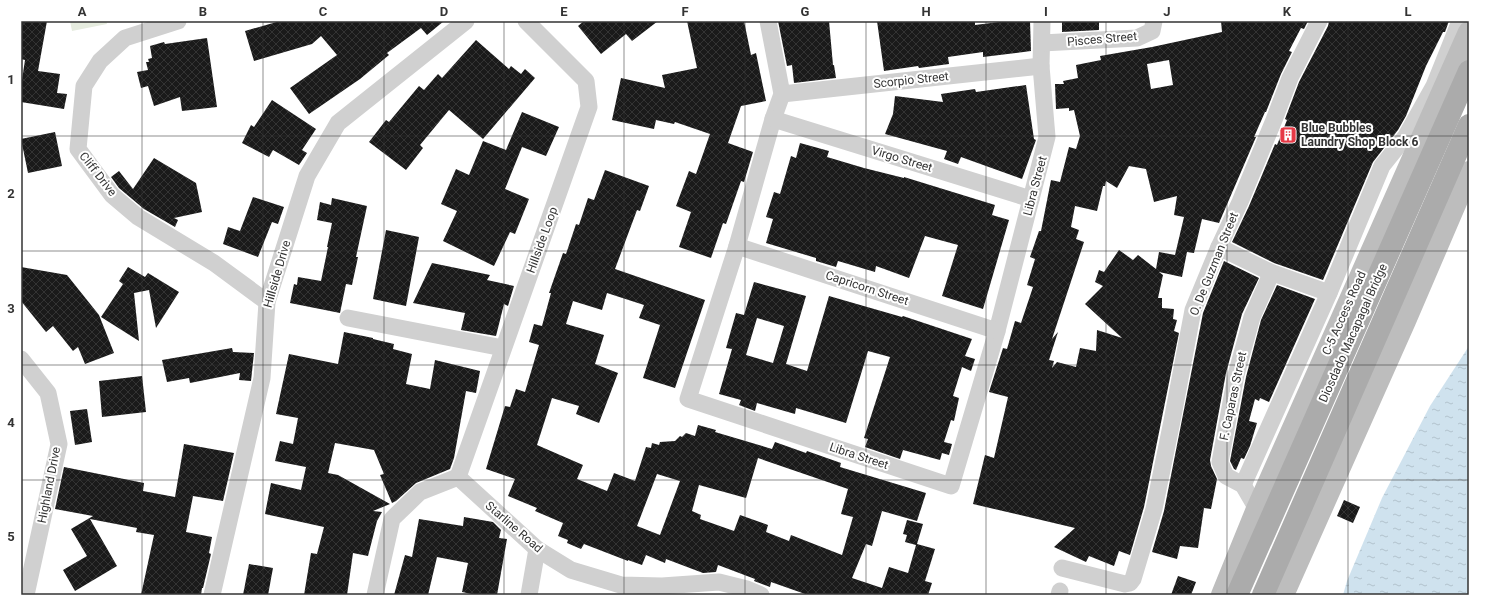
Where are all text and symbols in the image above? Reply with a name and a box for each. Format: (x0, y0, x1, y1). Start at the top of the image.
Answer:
text: A (78, 4, 87, 19)
text: B (199, 4, 207, 19)
text: C (319, 4, 328, 19)
text: D (440, 4, 448, 19)
text: E (560, 4, 568, 19)
text: F (681, 4, 689, 19)
text: G (801, 4, 810, 19)
text: H (921, 4, 931, 19)
text: I (1044, 4, 1048, 19)
text: J (1163, 4, 1171, 19)
text: K (1283, 4, 1292, 19)
text: L (1404, 4, 1412, 19)
street label: Pisces Street (1066, 29, 1138, 49)
street label: Scorpio Street (873, 69, 949, 91)
text: 1 (7, 72, 15, 87)
place label: Blue Bubbles Laundry Shop Block 6 (1301, 121, 1419, 149)
building icon: Blue Bubbles Laundry Shop Block 6 (1278, 125, 1298, 145)
street label: Virgo Street (870, 143, 934, 175)
street label: Cliff Drive (76, 149, 120, 199)
street label: Libra Street (1020, 155, 1050, 217)
text: 2 (7, 186, 15, 201)
street label: Hillside Loop (524, 205, 561, 275)
street label: O. De Guzman Street (1187, 210, 1241, 318)
street label: Hillside Drive (261, 239, 293, 309)
street label: Diosdado Macapagal Bridge (1316, 262, 1390, 404)
street label: Capricorn Street (824, 268, 910, 308)
street label: C-5 Access Road (1319, 269, 1369, 357)
text: 3 (7, 301, 15, 316)
street label: F. Caparas Street (1217, 350, 1249, 442)
text: 4 (7, 415, 15, 430)
street label: Libra Street (828, 440, 890, 472)
street label: Highland Drive (35, 446, 63, 524)
street label: Starline Road (483, 498, 545, 556)
text: 5 (7, 529, 15, 544)

